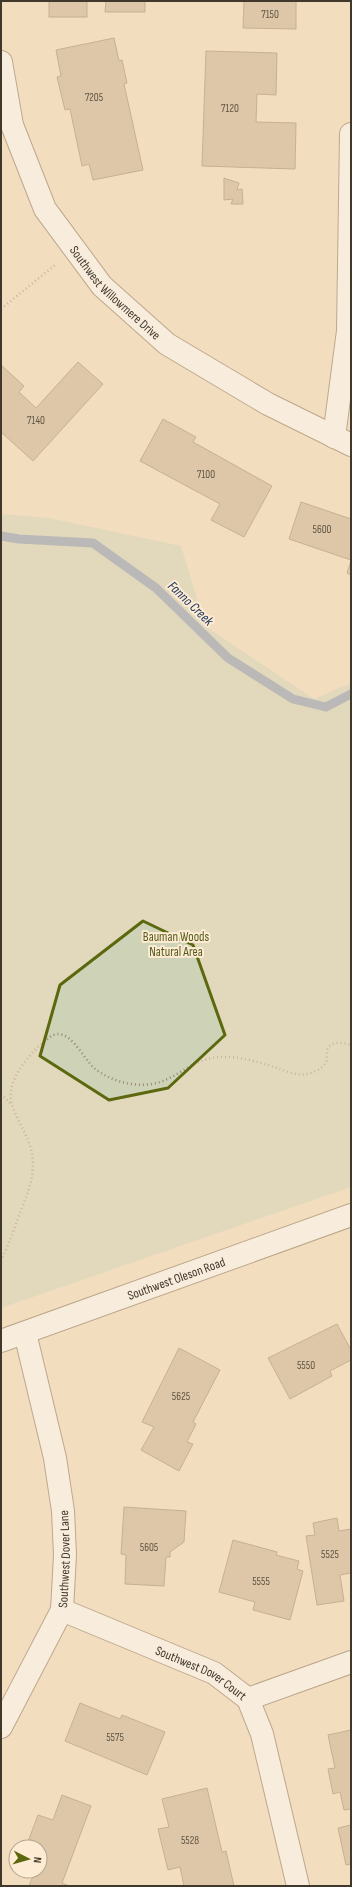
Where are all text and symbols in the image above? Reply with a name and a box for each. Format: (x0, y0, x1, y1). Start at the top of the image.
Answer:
house number: 7150 (261, 8, 279, 21)
house number: 7205 (85, 91, 103, 104)
house number: 7120 (221, 102, 239, 115)
street label: Southwest Willowmere Drive (66, 243, 164, 344)
house number: 7140 (27, 414, 45, 427)
house number: 7100 (197, 468, 215, 481)
house number: 5600 (312, 523, 332, 536)
water label: Fanno Creek (164, 578, 218, 630)
park label: Bauman Woods Natural Area (143, 929, 210, 960)
street label: Southwest Oleson Road (125, 1254, 227, 1304)
house number: 5550 (297, 1359, 315, 1372)
house number: 5625 (172, 1390, 190, 1403)
street label: Southwest Dover Lane (55, 1510, 74, 1608)
house number: 5605 (140, 1541, 158, 1554)
house number: 5525 (321, 1548, 339, 1561)
house number: 5555 (252, 1575, 270, 1588)
street label: Southwest Dover Court (153, 1643, 250, 1704)
house number: 5575 (106, 1731, 124, 1744)
house number: 5528 (181, 1834, 199, 1847)
north arrow (8, 1839, 48, 1879)
text: N (31, 1856, 44, 1864)

